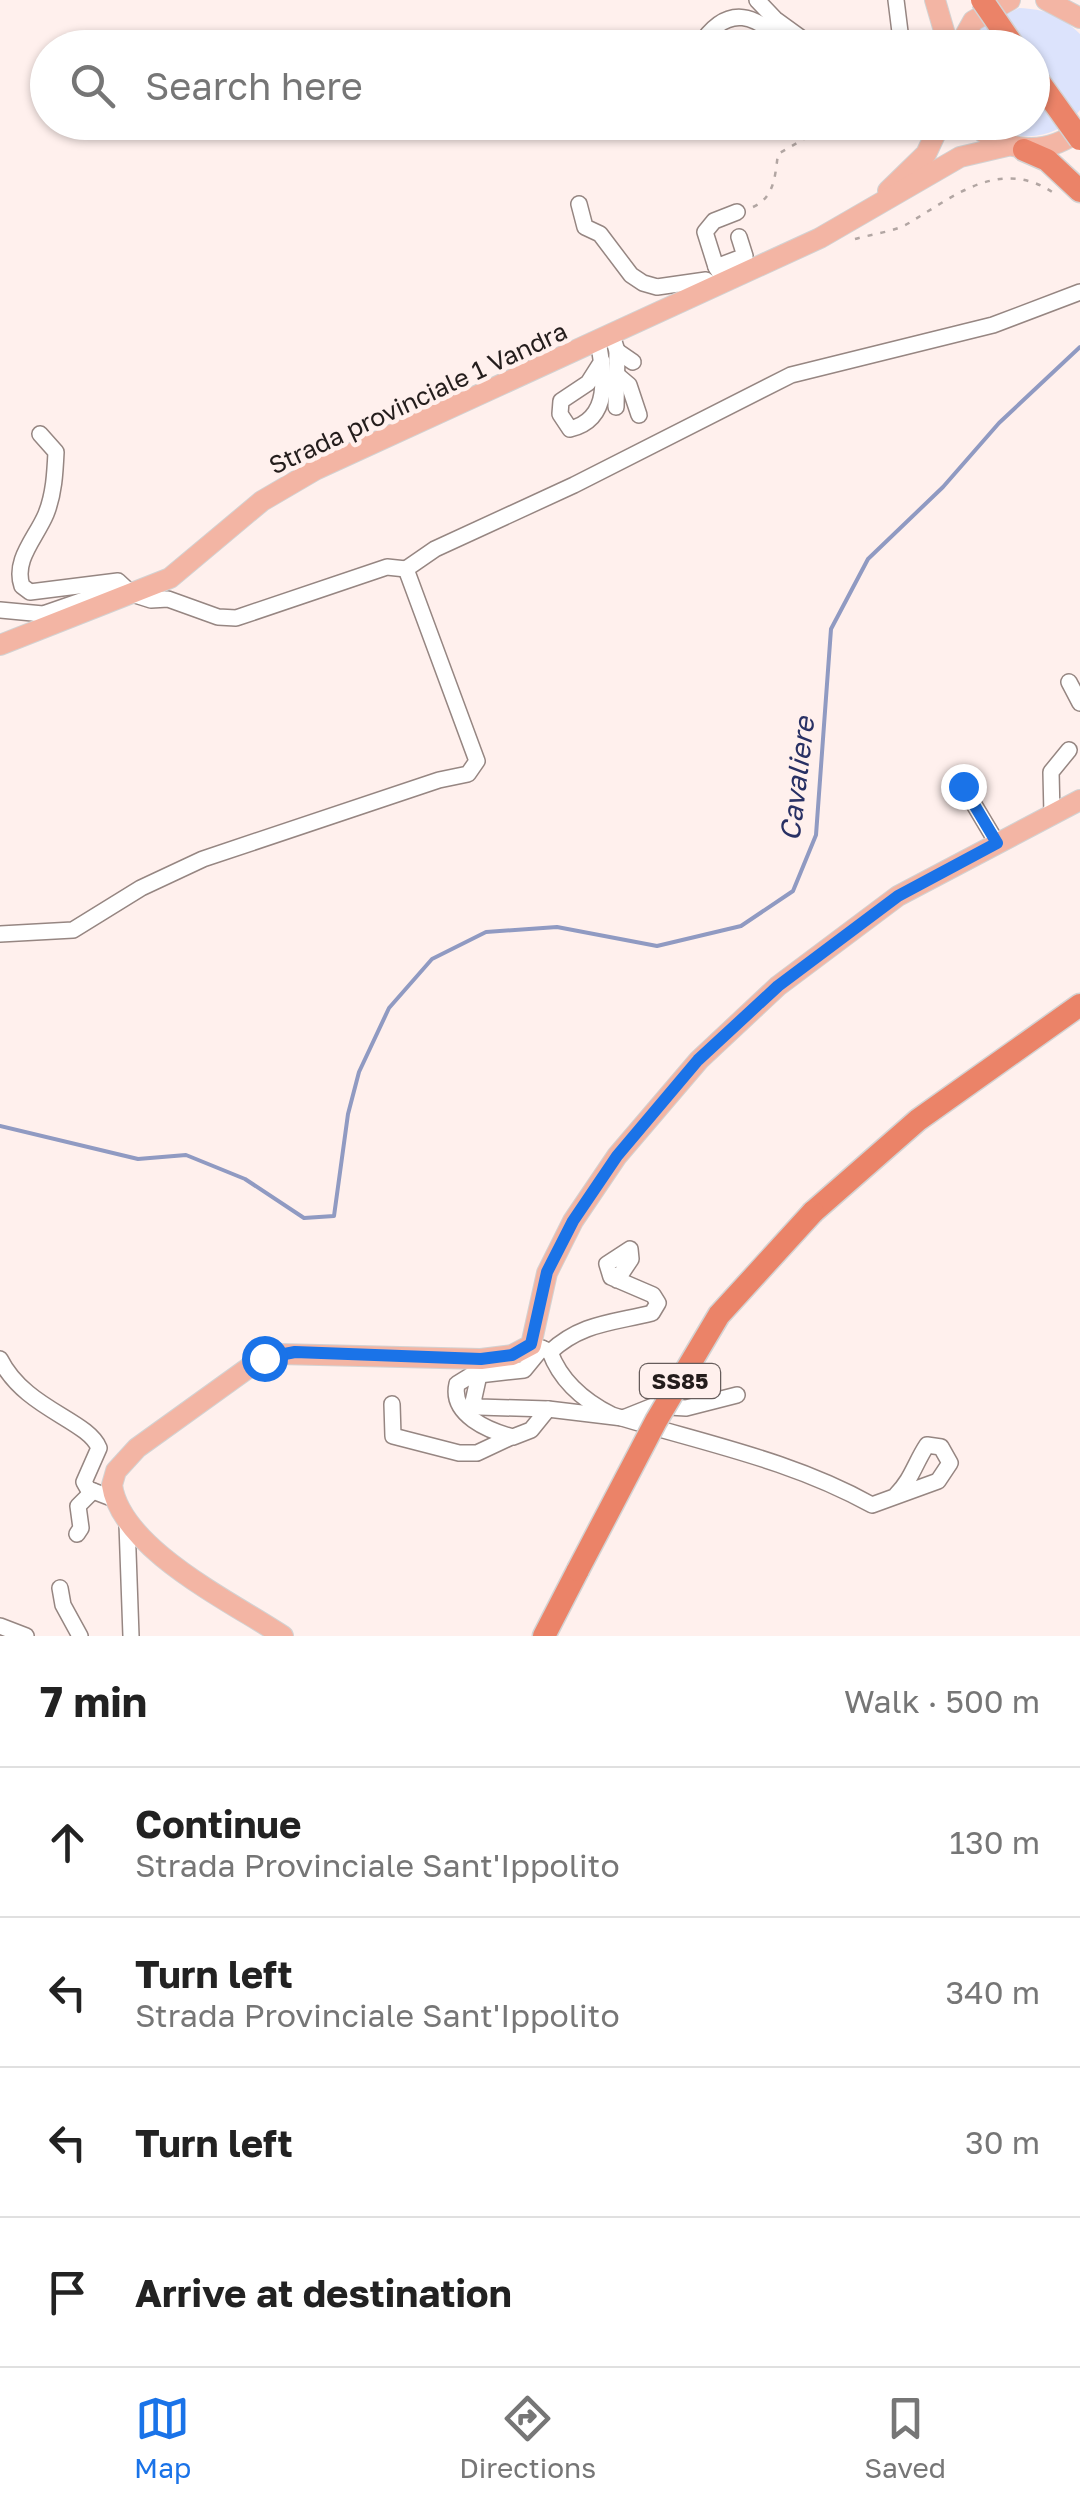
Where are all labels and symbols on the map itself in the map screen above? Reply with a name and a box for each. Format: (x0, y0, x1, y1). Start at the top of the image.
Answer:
street label: Strada provinciale 1 Vandra (264, 315, 572, 480)
water label: Cavaliere (773, 713, 821, 843)
route end (941, 764, 987, 810)
route start (242, 1336, 288, 1382)
road number: SS85 (640, 1364, 720, 1398)

